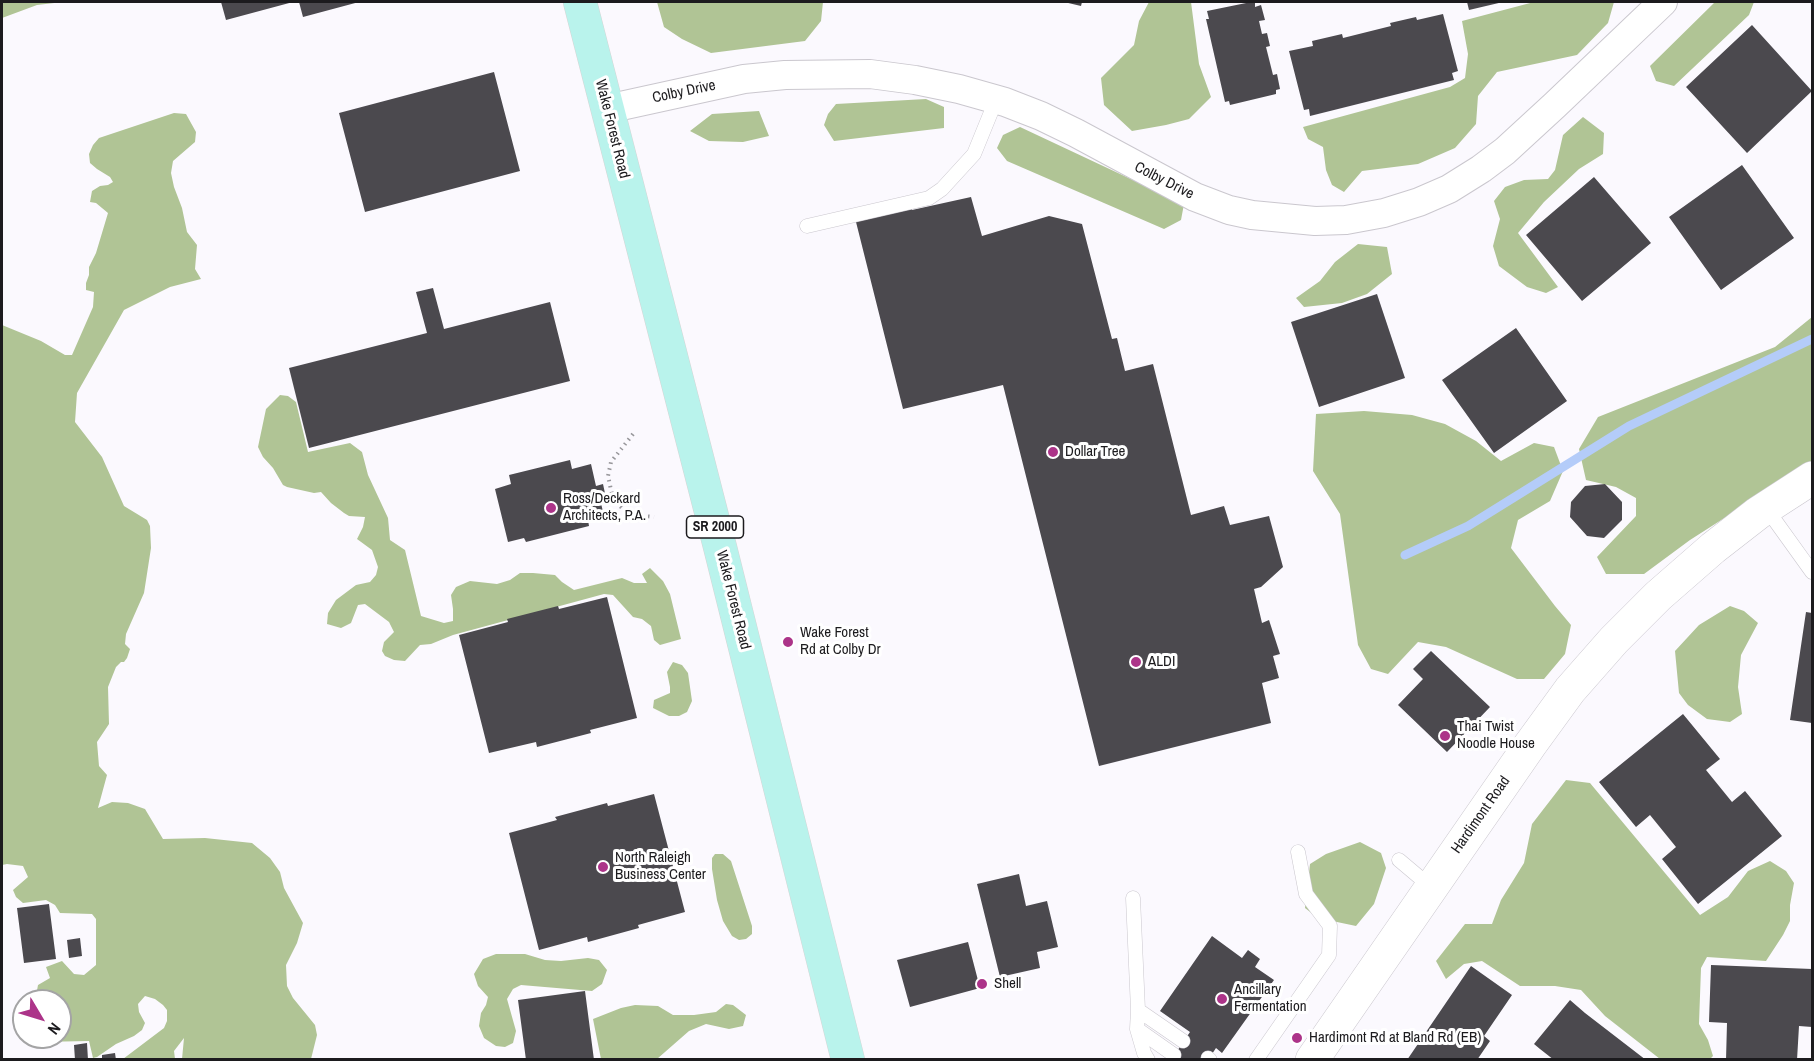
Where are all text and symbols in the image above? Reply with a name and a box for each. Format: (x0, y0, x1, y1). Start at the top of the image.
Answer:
street label: Colby Drive (651, 77, 717, 107)
street label: Wake Forest Road (591, 78, 633, 180)
street label: Colby Drive (1131, 158, 1197, 204)
place label: Dollar Tree (1065, 443, 1125, 461)
marker: Dollar Tree (1046, 445, 1060, 459)
place label: Ross/Deckard Architects, P.A. (563, 490, 646, 525)
marker: Ross/Deckard Architects, P.A. (544, 501, 558, 515)
road number: SR 2000 (686, 516, 744, 538)
street label: Wake Forest Road (712, 549, 754, 651)
place label: Wake Forest Rd at Colby Dr (800, 624, 881, 659)
marker: Wake Forest Rd at Colby Dr (781, 635, 795, 649)
place label: ALDI (1148, 653, 1175, 671)
marker: ALDI (1129, 655, 1143, 669)
place label: Thai Twist Noodle House (1457, 718, 1535, 753)
marker: Thai Twist Noodle House (1438, 729, 1452, 743)
street label: Hardimont Road (1448, 773, 1514, 857)
place label: North Raleigh Business Center (615, 849, 706, 884)
marker: North Raleigh Business Center (596, 860, 610, 874)
place label: Shell (994, 975, 1021, 993)
marker: Shell (975, 977, 989, 991)
place label: Ancillary Fermentation (1234, 981, 1307, 1016)
north arrow (12, 989, 72, 1049)
marker: Ancillary Fermentation (1215, 992, 1229, 1006)
text: N (43, 1018, 66, 1039)
place label: Hardimont Rd at Bland Rd (EB) (1309, 1029, 1481, 1047)
marker: Hardimont Rd at Bland Rd (EB) (1290, 1031, 1304, 1045)

